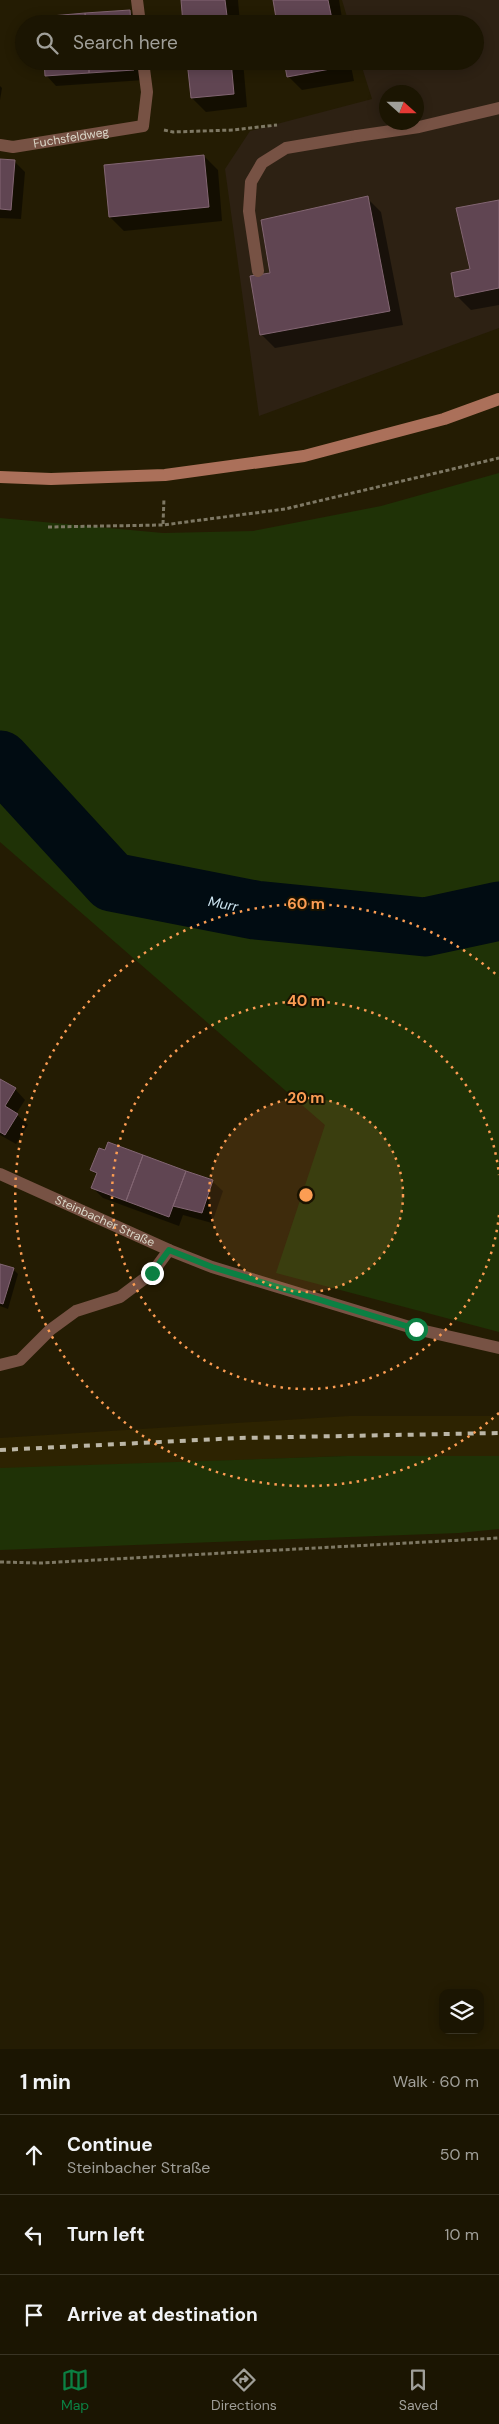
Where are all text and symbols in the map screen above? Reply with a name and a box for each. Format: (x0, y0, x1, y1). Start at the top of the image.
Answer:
search box (15, 15, 484, 70)
icon: search (33, 29, 61, 57)
text: Search here (73, 30, 178, 55)
north arrow (379, 85, 424, 130)
street label: Fuchsfeldweg (32, 124, 110, 152)
water label: Murr (207, 892, 241, 916)
text: 60 m (287, 894, 325, 914)
text: 40 m (287, 991, 325, 1011)
text: 20 m (288, 1088, 324, 1108)
centre of rings (297, 1186, 315, 1204)
street label: Steinbacher Straße (52, 1192, 157, 1251)
route end (141, 1262, 164, 1285)
route start (405, 1318, 428, 1341)
map controls (439, 1989, 484, 2034)
button: layers (439, 1989, 484, 2034)
text: 1 min (20, 2068, 71, 2096)
text: Walk · 60 m (393, 2071, 479, 2092)
text: Continue (67, 2132, 153, 2157)
icon: ahead (20, 2141, 48, 2169)
text: 50 m (440, 2144, 479, 2165)
text: Steinbacher Straße (67, 2157, 210, 2178)
icon: left (20, 2221, 48, 2249)
text: Turn left (67, 2222, 145, 2247)
text: 10 m (445, 2224, 479, 2245)
icon: arrive (20, 2301, 48, 2329)
text: Arrive at destination (67, 2302, 258, 2327)
tab: Map (61, 2366, 89, 2414)
tab: Directions (211, 2366, 277, 2414)
tab: Saved (399, 2366, 438, 2414)

